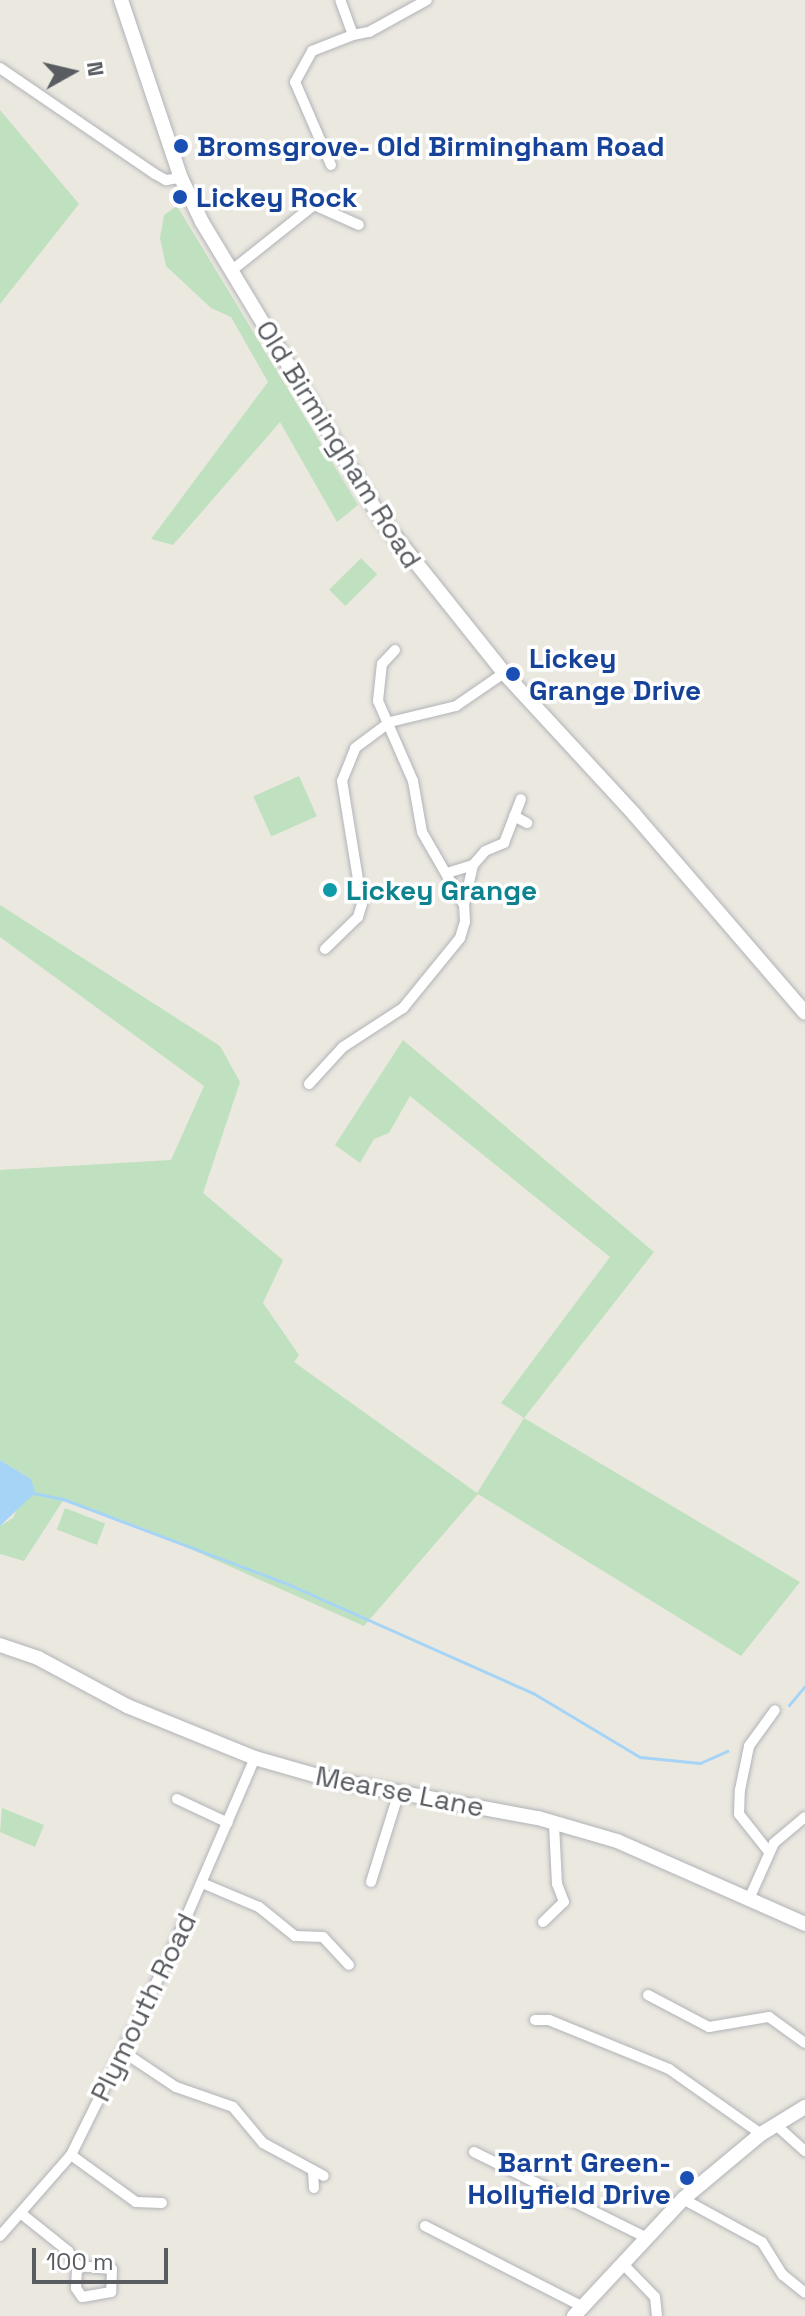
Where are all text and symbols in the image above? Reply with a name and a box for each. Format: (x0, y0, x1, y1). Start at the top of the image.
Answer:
north arrow (32, 32, 112, 112)
text: N (81, 59, 111, 78)
place label: Bromsgrove- Old Birmingham Road (197, 129, 665, 163)
marker: Bromsgrove- Old Birmingham Road (172, 137, 190, 155)
place label: Lickey Rock (196, 180, 358, 214)
marker: Lickey Rock (171, 188, 189, 206)
street label: Old Birmingham Road (249, 314, 429, 574)
place label: Lickey Grange Drive (529, 641, 701, 707)
marker: Lickey Grange Drive (504, 665, 522, 683)
place label: Lickey Grange (346, 873, 537, 907)
marker: Lickey Grange (321, 881, 339, 899)
street label: Mearse Lane (313, 1758, 487, 1824)
street label: Plymouth Road (83, 1907, 203, 2107)
place label: Barnt Green- Hollyfield Drive (468, 2145, 671, 2211)
marker: Barnt Green- Hollyfield Drive (678, 2169, 696, 2187)
scale bar (36, 2232, 172, 2282)
text: 100 m (46, 2246, 114, 2277)

